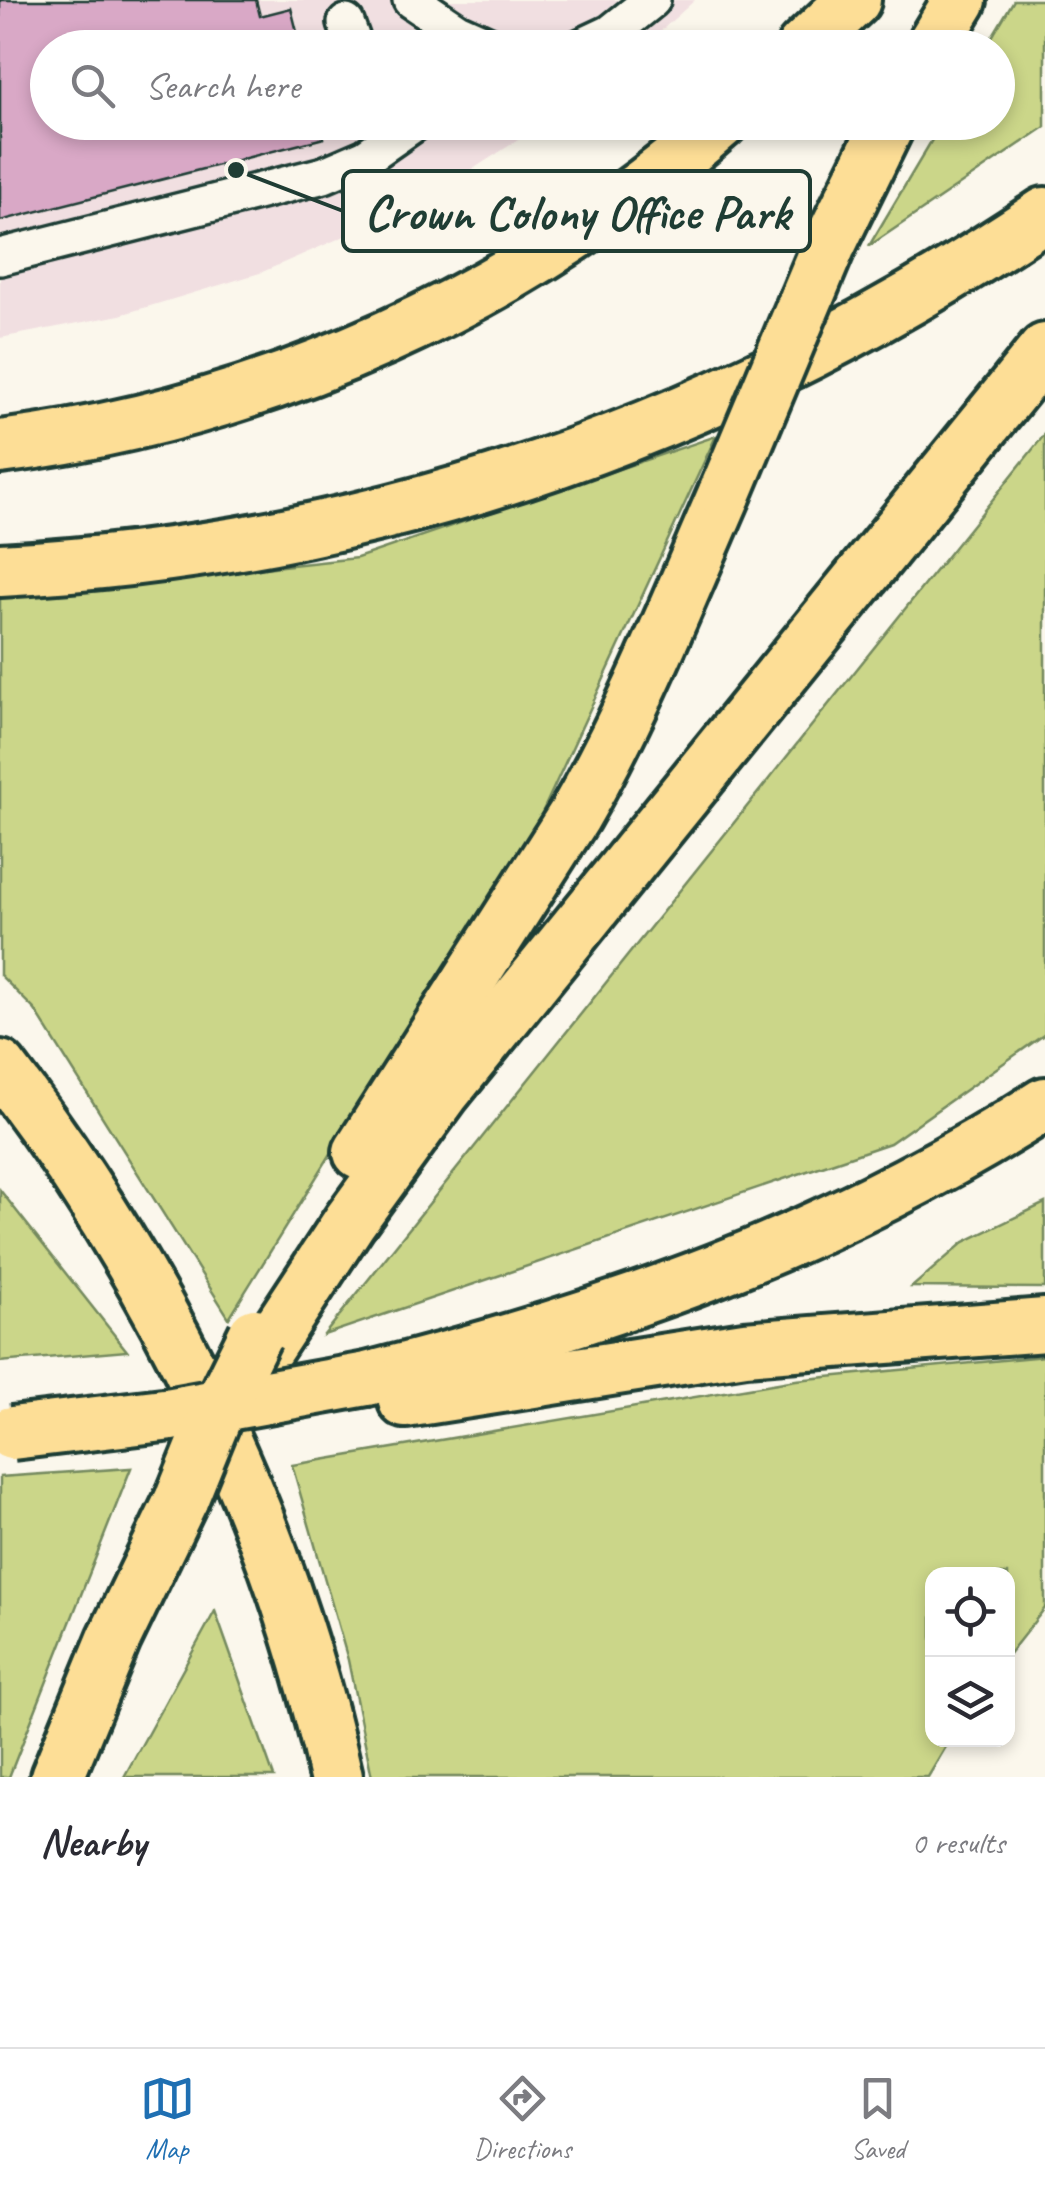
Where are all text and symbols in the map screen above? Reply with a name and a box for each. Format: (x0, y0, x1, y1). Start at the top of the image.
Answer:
search box (30, 30, 1015, 140)
icon: search (65, 58, 120, 113)
text: Search here (145, 62, 300, 109)
callout: Crown Colony Office Park (343, 171, 810, 251)
text: Crown Colony Office Park (364, 181, 794, 244)
map controls (925, 1567, 1015, 1747)
button: locate (925, 1567, 1015, 1657)
button: layers (925, 1657, 1015, 1747)
text: Nearby (40, 1816, 146, 1869)
text: 0 results (911, 1822, 1005, 1863)
tab: Map (140, 2071, 195, 2166)
tab: Directions (474, 2071, 571, 2166)
tab: Saved (850, 2071, 905, 2166)

